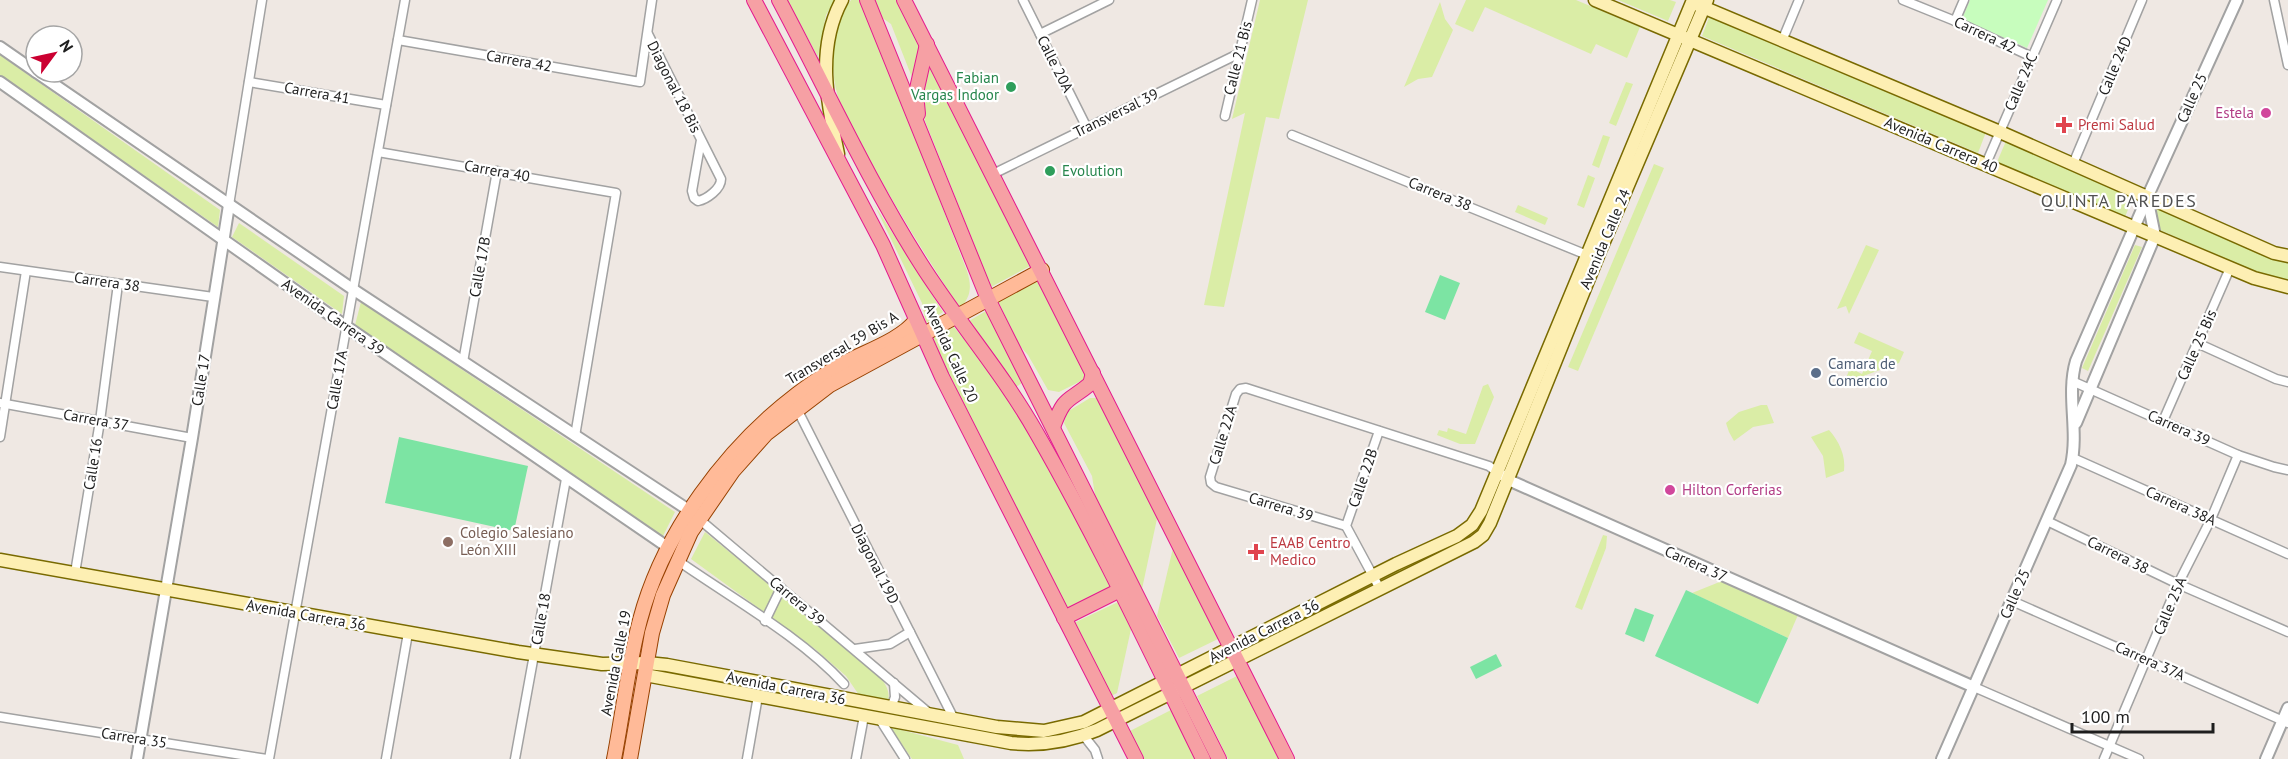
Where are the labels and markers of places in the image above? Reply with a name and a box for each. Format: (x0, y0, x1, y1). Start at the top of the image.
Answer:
place label: Fabian Vargas Indoor (910, 68, 999, 104)
marker: Fabian Vargas Indoor (1004, 80, 1018, 94)
place label: Estela (2215, 103, 2254, 122)
marker: Estela (2259, 106, 2273, 120)
place label: Premi Salud (2078, 115, 2155, 134)
marker: Premi Salud (2055, 116, 2073, 134)
place label: Evolution (1062, 161, 1123, 180)
marker: Evolution (1043, 164, 1057, 178)
place label: Camara de Comercio (1828, 354, 1896, 390)
marker: Camara de Comercio (1809, 366, 1823, 380)
place label: Hilton Corferias (1682, 480, 1782, 499)
marker: Hilton Corferias (1663, 483, 1677, 497)
place label: Colegio Salesiano León XIII (460, 523, 573, 559)
place label: EAAB Centro Medico (1270, 533, 1350, 569)
marker: Colegio Salesiano León XIII (441, 535, 455, 549)
marker: EAAB Centro Medico (1247, 543, 1265, 561)

